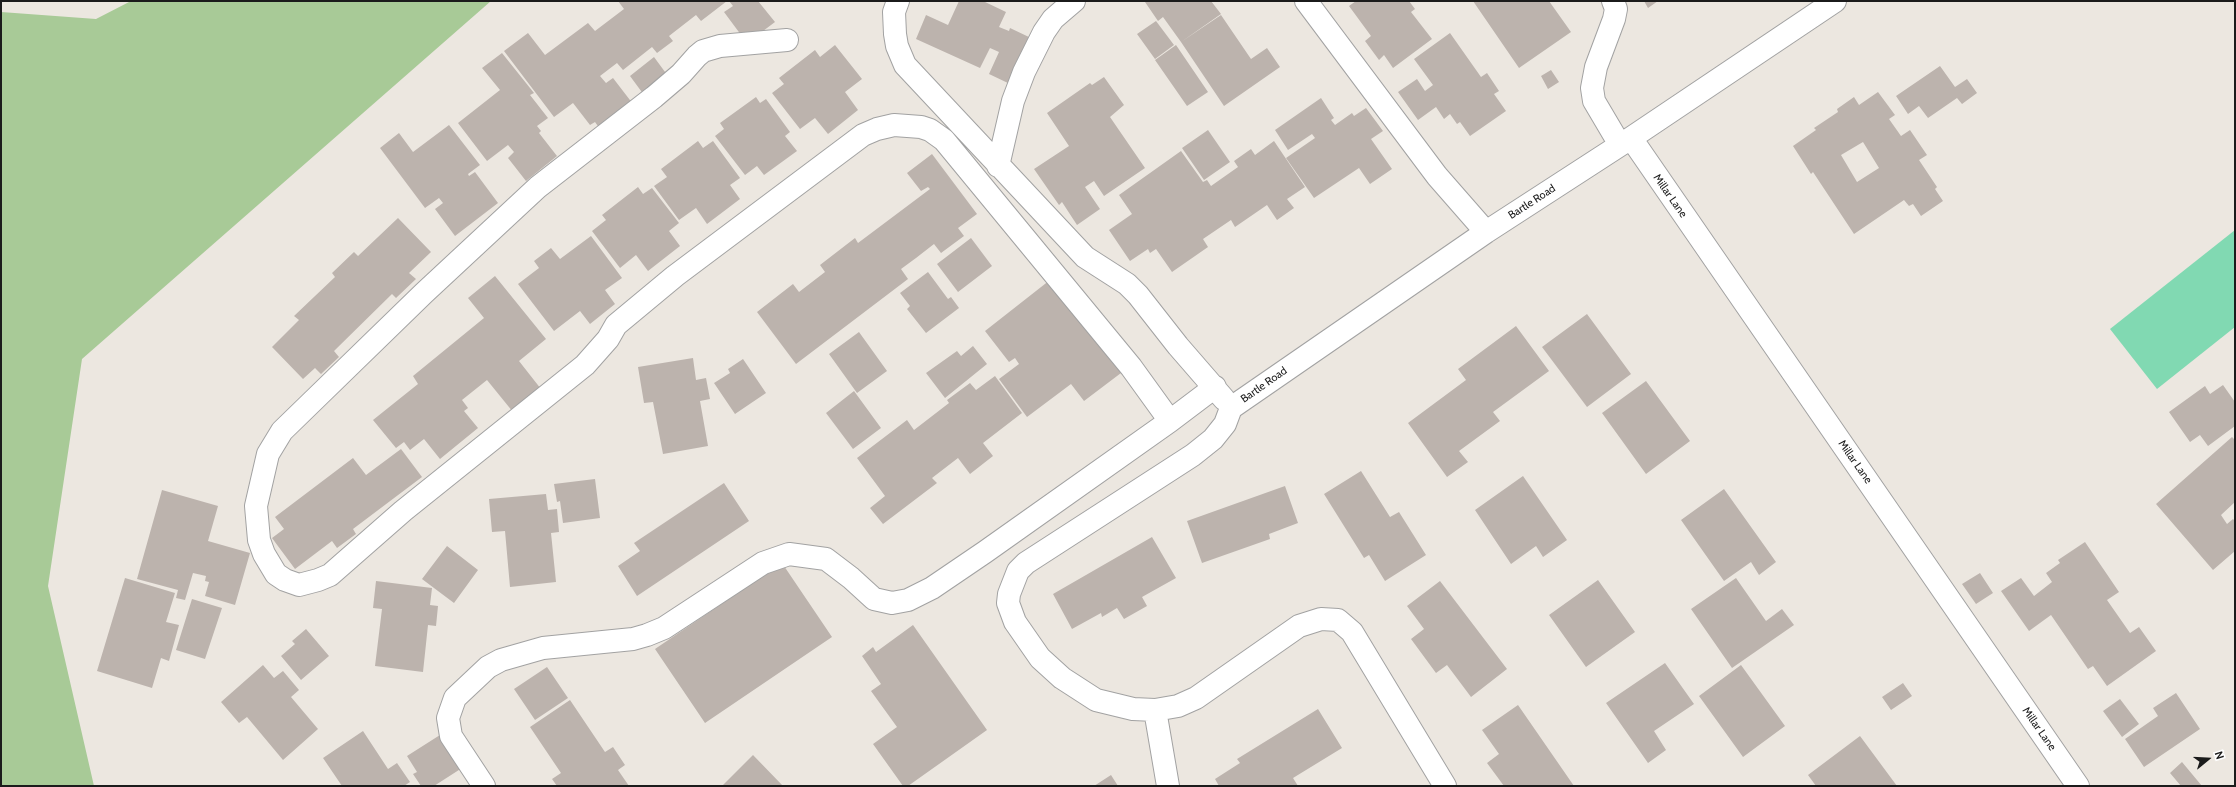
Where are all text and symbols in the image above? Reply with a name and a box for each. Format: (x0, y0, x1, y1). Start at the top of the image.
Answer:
street label: Millar Lane (1650, 172, 1690, 220)
street label: Bartle Road (1506, 182, 1558, 222)
street label: Bartle Road (1238, 364, 1290, 406)
street label: Millar Lane (1835, 438, 1875, 486)
street label: Millar Lane (2019, 705, 2059, 753)
north arrow (2188, 739, 2228, 779)
text: N (2212, 749, 2227, 761)

